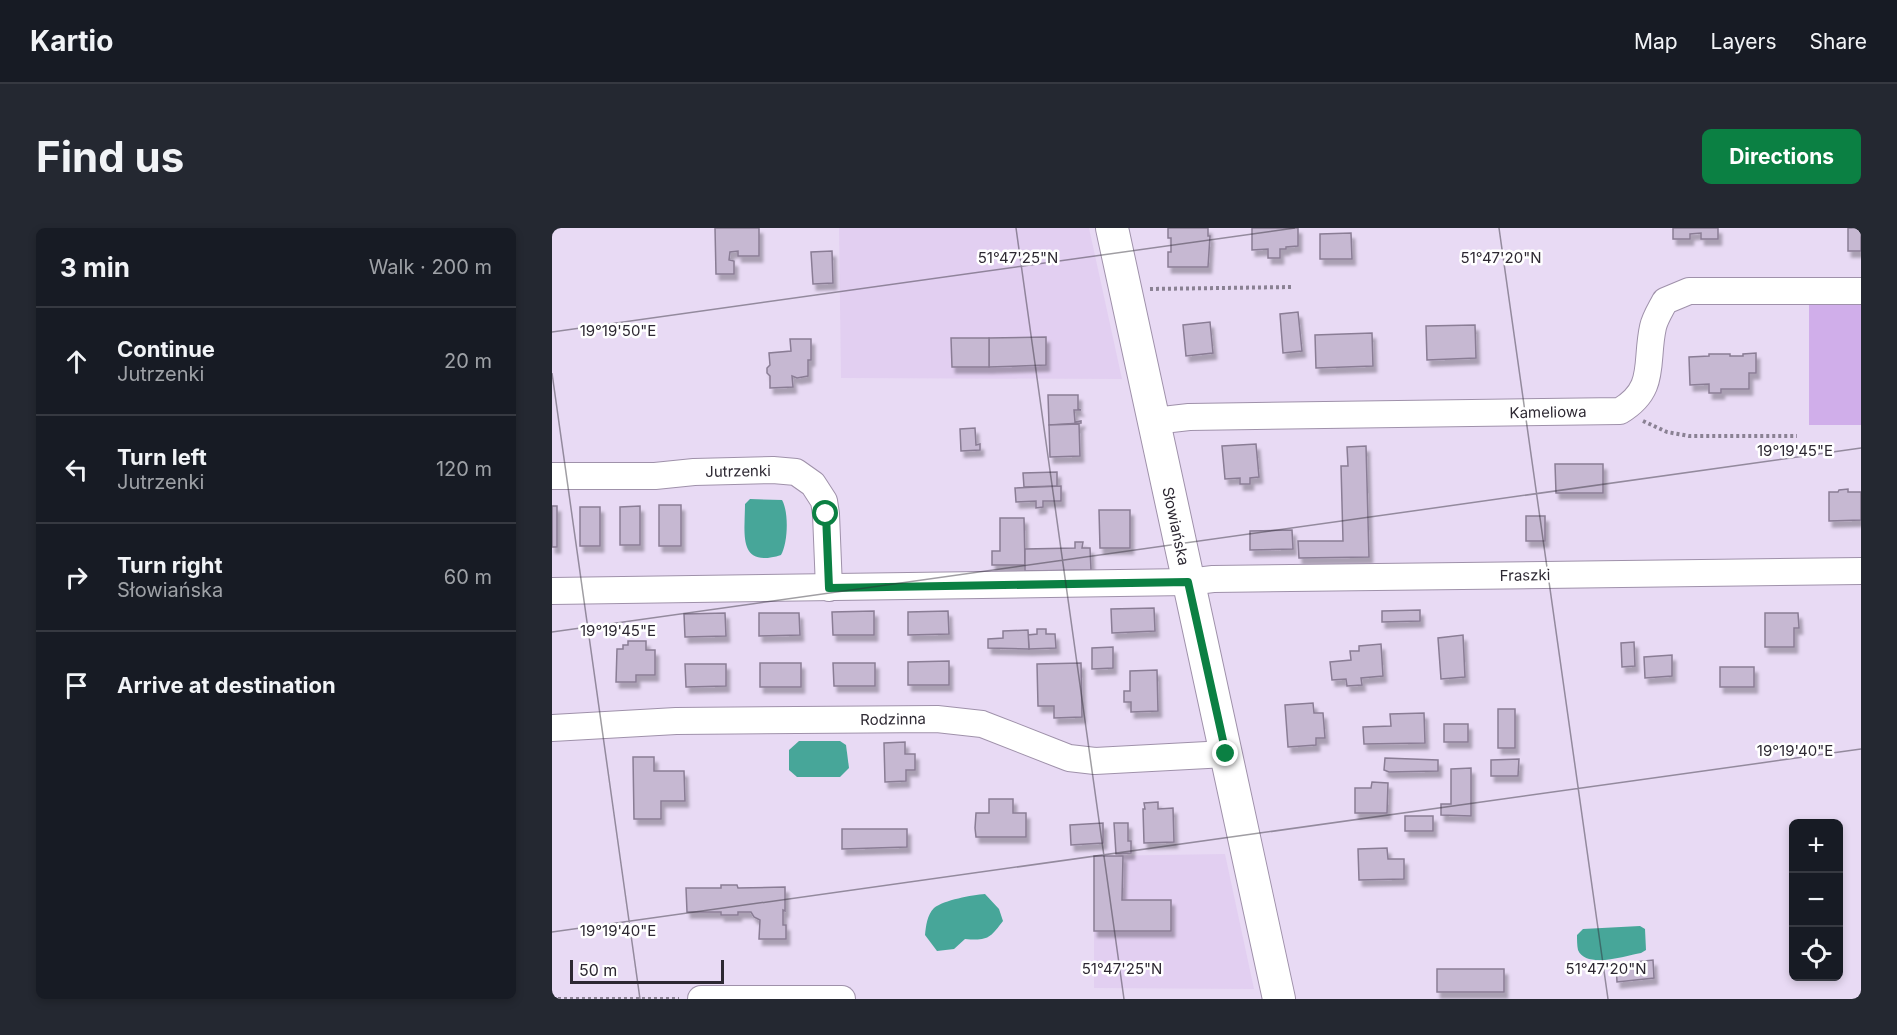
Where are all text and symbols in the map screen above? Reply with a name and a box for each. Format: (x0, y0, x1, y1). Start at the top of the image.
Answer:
text: Kartio (30, 24, 113, 58)
text: Map (1634, 29, 1678, 54)
text: Layers (1711, 29, 1777, 54)
text: Share (1810, 29, 1867, 54)
button: Directions (1702, 129, 1861, 184)
text: Find us (36, 131, 184, 182)
text: 51°47'25"N (978, 248, 1058, 267)
text: 51°47'20"N (1461, 248, 1541, 267)
text: 3 min (60, 252, 130, 283)
text: Walk · 200 m (369, 255, 492, 279)
text: 19°19'50"E (580, 321, 656, 340)
text: Continue (117, 336, 215, 362)
icon: ahead (60, 345, 93, 378)
text: 20 m (444, 349, 492, 373)
text: Jutrzenki (117, 362, 204, 386)
street label: Kameliowa (1509, 402, 1587, 422)
text: 19°19'45"E (1757, 441, 1833, 460)
text: Turn left (117, 444, 207, 470)
icon: left (60, 453, 93, 486)
text: 120 m (436, 457, 492, 481)
street label: Jutrzenki (705, 461, 771, 481)
text: Jutrzenki (117, 470, 204, 494)
street label: Słowiańska (1158, 485, 1194, 567)
route start (812, 500, 838, 526)
text: Turn right (117, 552, 223, 578)
icon: right (60, 561, 93, 594)
text: 60 m (444, 565, 492, 589)
street label: Fraszki (1500, 565, 1550, 585)
text: Słowiańska (117, 578, 223, 602)
text: 19°19'45"E (580, 621, 656, 640)
icon: arrive (60, 669, 93, 702)
text: Arrive at destination (117, 672, 336, 698)
street label: Rodzinna (860, 709, 926, 729)
route end (1212, 740, 1238, 766)
text: 19°19'40"E (1757, 741, 1833, 760)
map controls (1789, 819, 1843, 981)
button: + (1789, 819, 1843, 873)
button: − (1789, 873, 1843, 927)
text: 19°19'40"E (580, 921, 656, 940)
button: locate (1789, 927, 1843, 981)
scale bar (570, 957, 724, 984)
text: 51°47'25"N (1082, 959, 1162, 978)
text: 51°47'20"N (1566, 959, 1646, 978)
text: 50 m (579, 960, 617, 980)

